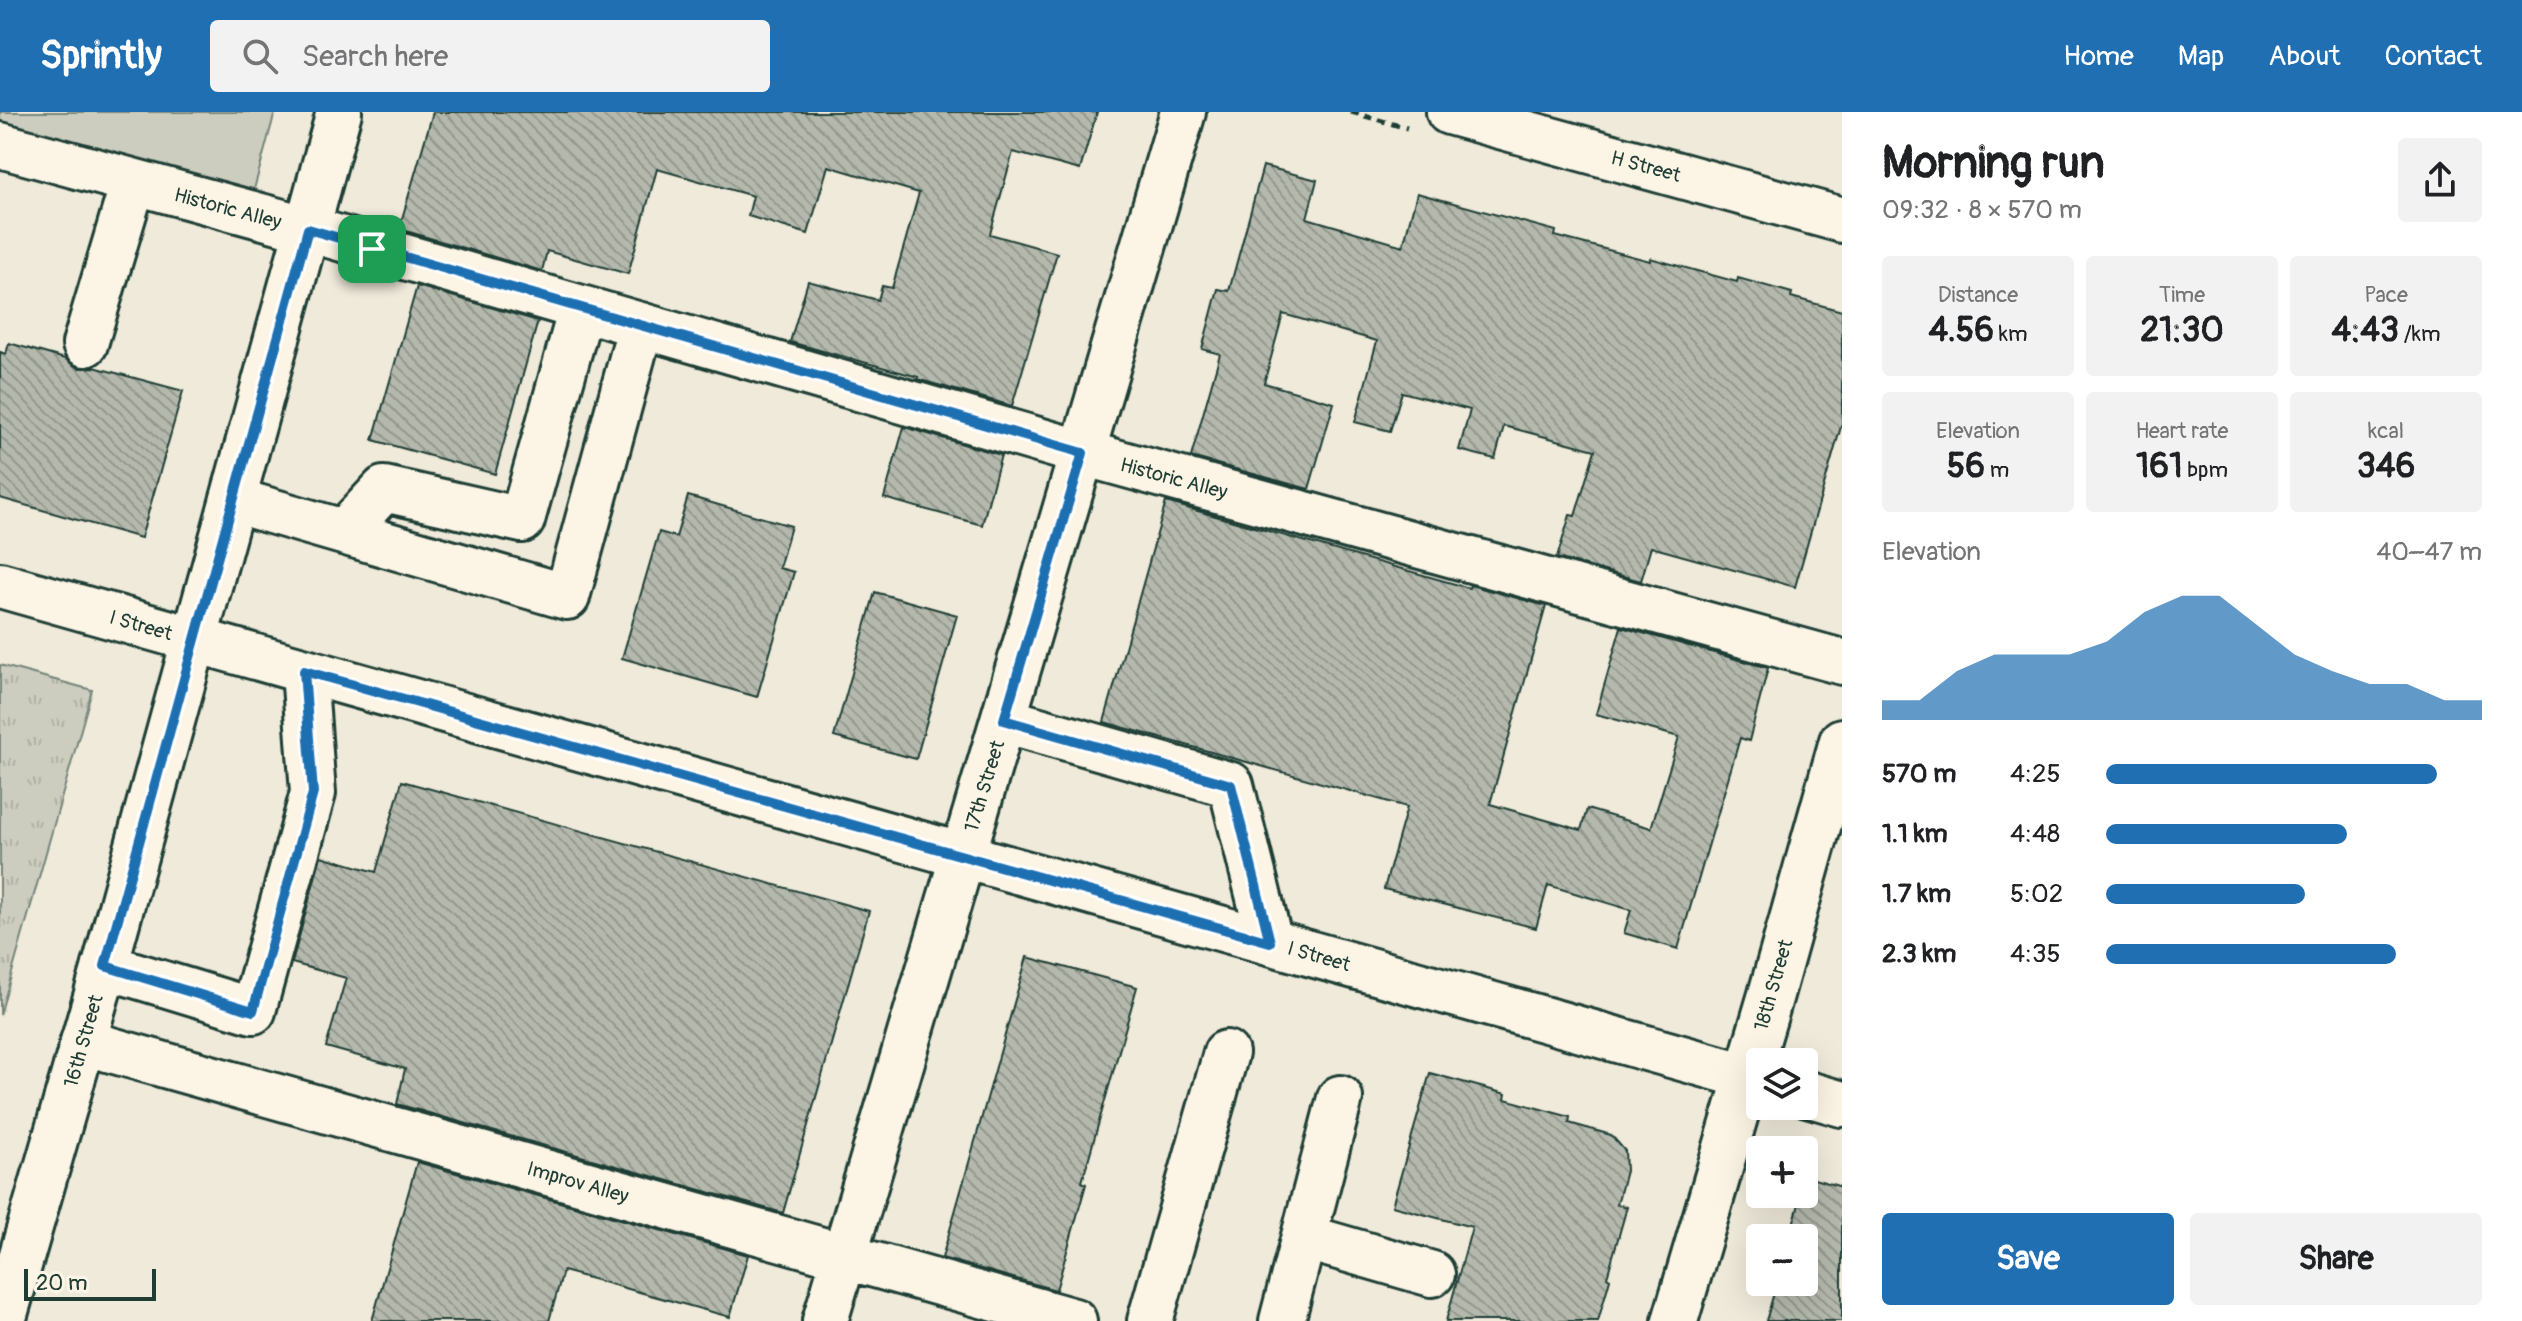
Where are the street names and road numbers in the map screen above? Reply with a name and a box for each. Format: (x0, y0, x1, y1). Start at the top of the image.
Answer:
street label: H Street (1608, 145, 1684, 188)
street label: Historic Alley (171, 182, 285, 235)
street label: Historic Alley (1117, 452, 1231, 505)
street label: I Street (107, 605, 176, 647)
street label: 17th Street (959, 736, 1011, 835)
street label: I Street (1285, 936, 1354, 978)
street label: 18th Street (1749, 936, 1799, 1034)
street label: 16th Street (58, 991, 109, 1090)
street label: Improv Alley (524, 1156, 632, 1209)

